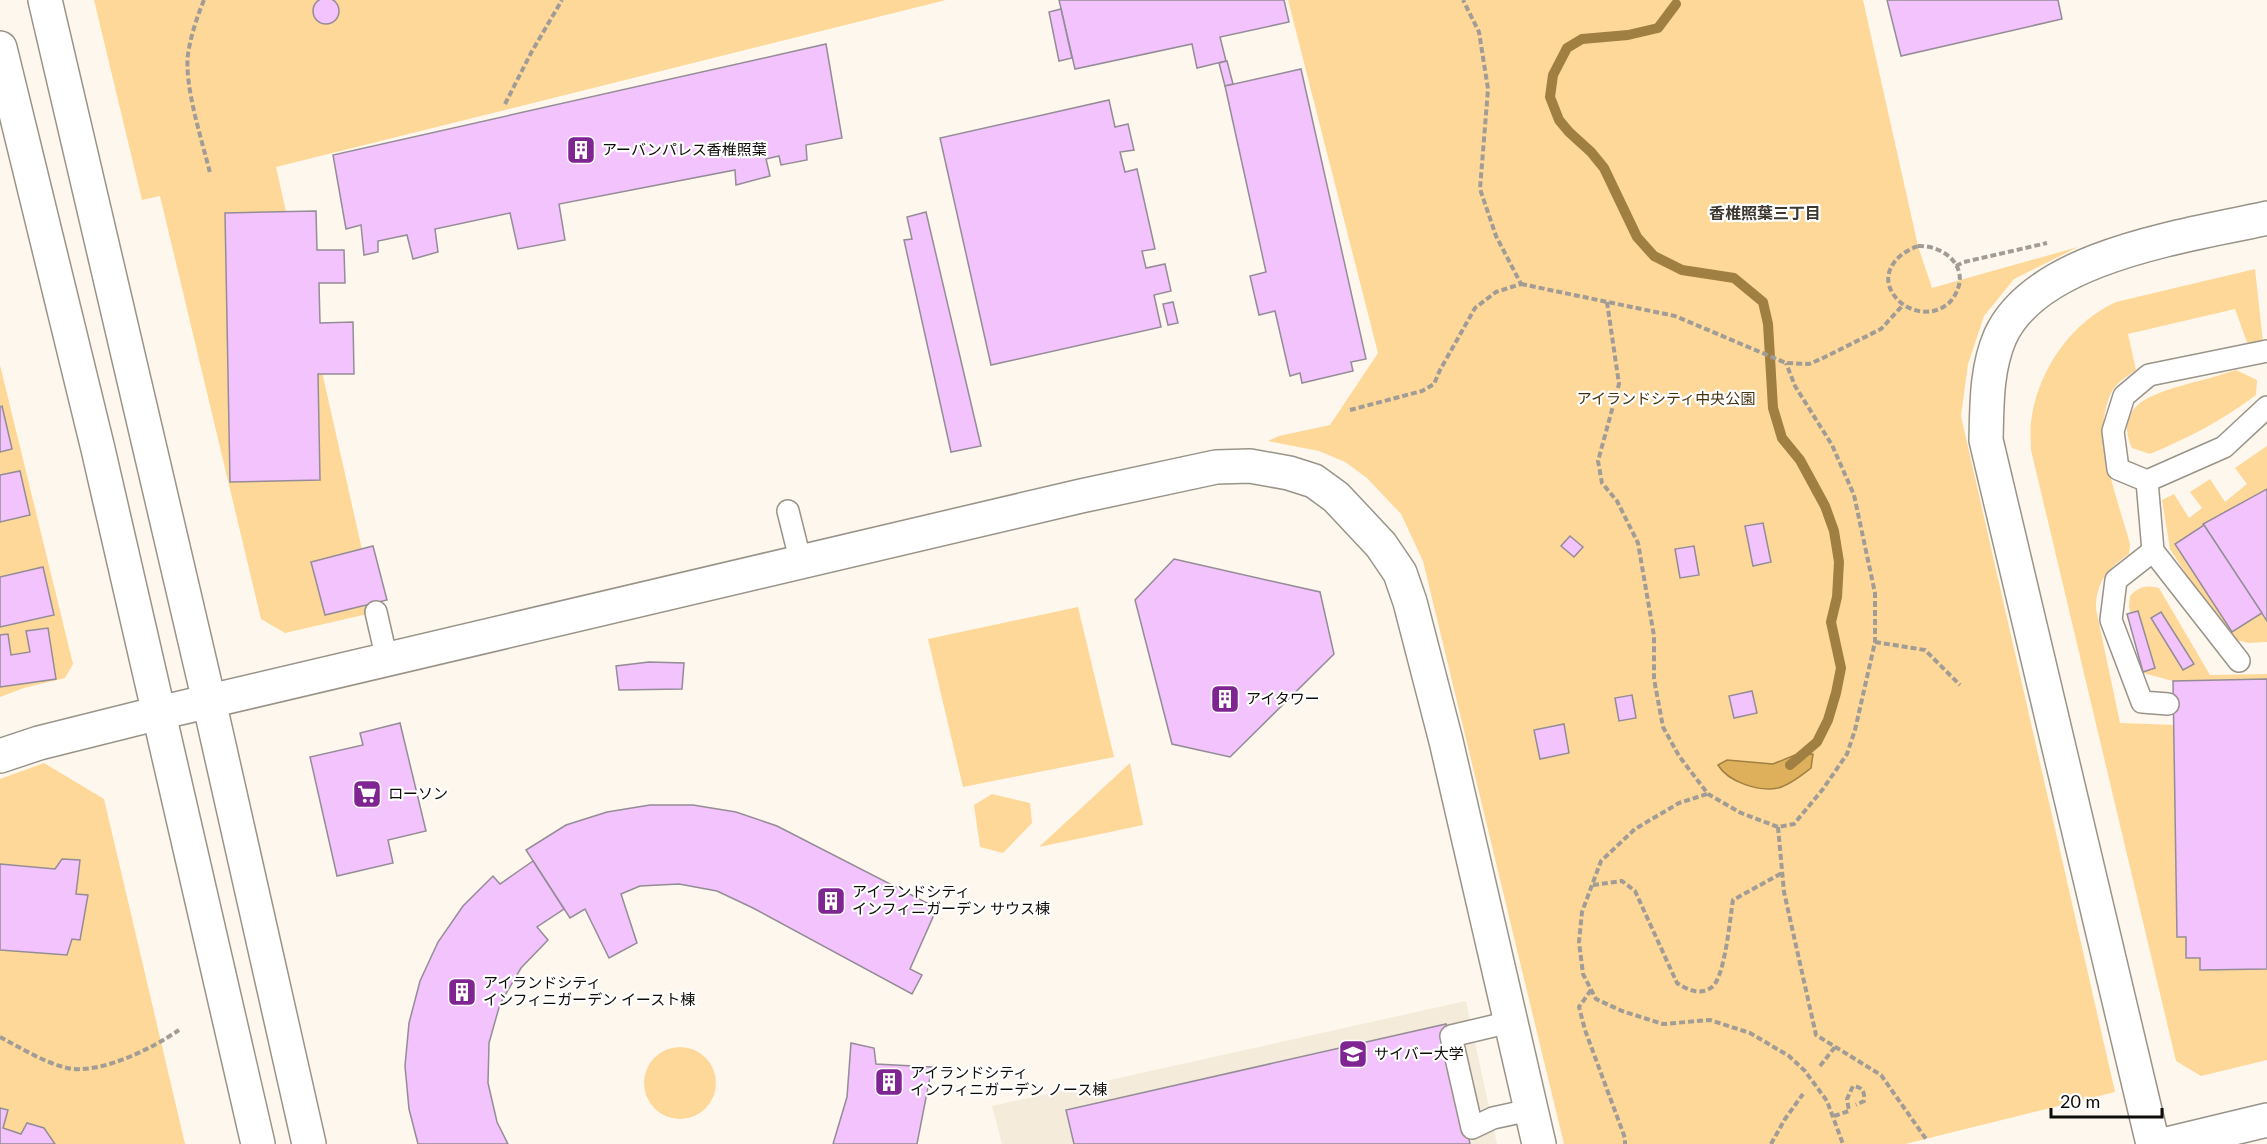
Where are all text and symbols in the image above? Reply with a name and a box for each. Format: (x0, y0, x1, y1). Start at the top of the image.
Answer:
building icon: アーバンパレス香椎照葉 (565, 134, 597, 166)
place label: アーバンパレス香椎照葉 (602, 140, 767, 158)
district label: 香椎照葉三丁目 (1709, 203, 1821, 222)
park label: アイランドシティ中央公園 (1577, 389, 1755, 407)
building icon: アイタワー (1209, 683, 1241, 715)
place label: アイタワー (1246, 689, 1320, 707)
supermarket icon: ローソン (351, 778, 383, 810)
place label: ローソン (388, 784, 448, 802)
place label: アイランドシティ インフィニガーデン サウス棟 (852, 882, 1050, 917)
building icon: アイランドシティ インフィニガーデン サウス棟 (815, 885, 847, 917)
place label: アイランドシティ インフィニガーデン イースト棟 (483, 973, 695, 1008)
building icon: アイランドシティ インフィニガーデン イースト棟 (446, 976, 478, 1008)
school or university icon: サイバー大学 (1337, 1038, 1369, 1070)
place label: サイバー大学 (1374, 1044, 1464, 1062)
place label: アイランドシティ インフィニガーデン ノース棟 (910, 1063, 1107, 1098)
building icon: アイランドシティ インフィニガーデン ノース棟 (873, 1066, 905, 1098)
scale bar (2051, 1081, 2162, 1119)
text: 20 m (2060, 1090, 2100, 1112)

